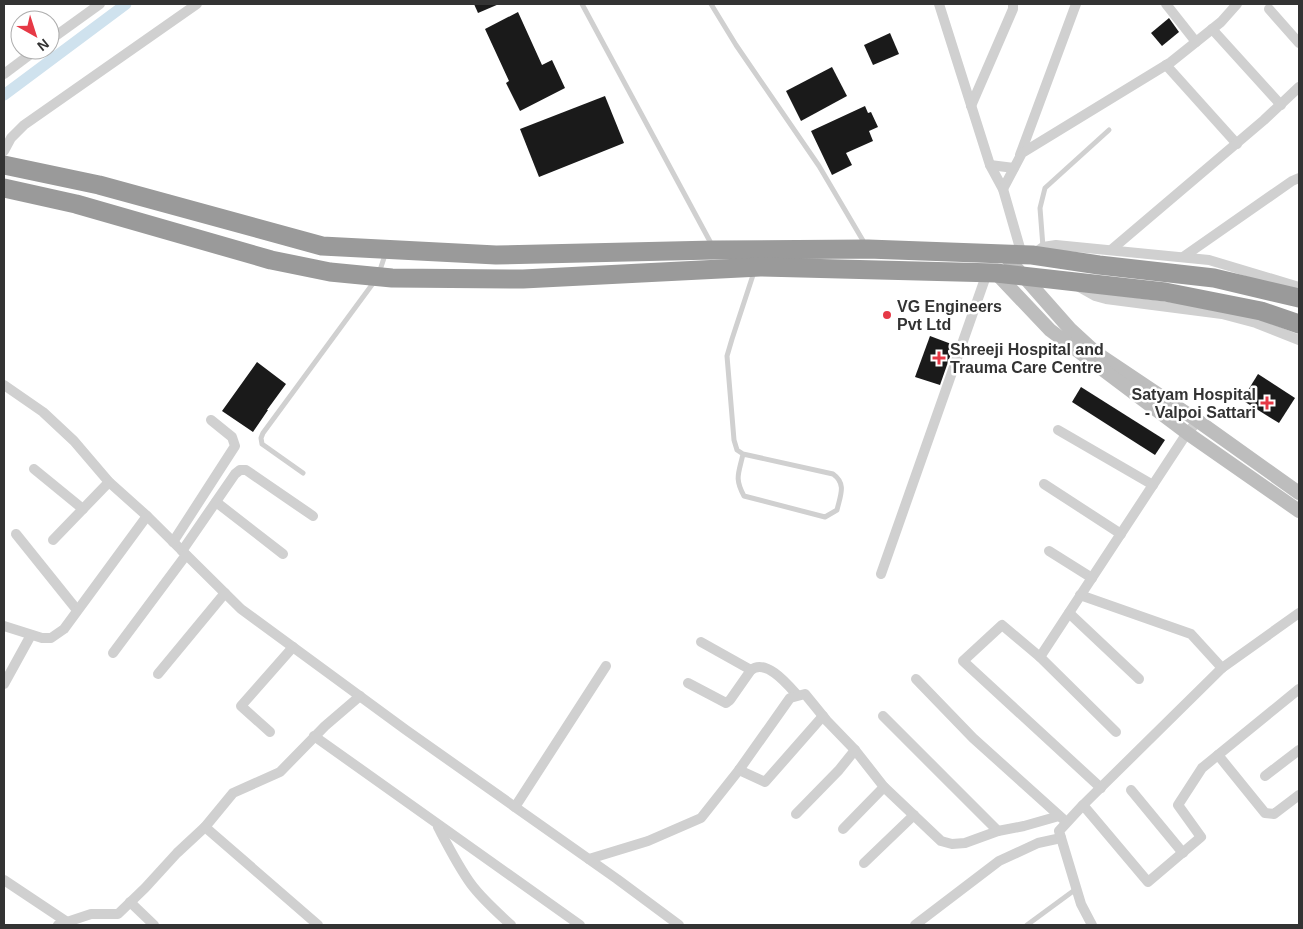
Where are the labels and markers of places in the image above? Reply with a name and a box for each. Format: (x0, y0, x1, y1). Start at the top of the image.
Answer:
place label: VG Engineers Pvt Ltd (897, 298, 1002, 333)
marker: VG Engineers Pvt Ltd (881, 309, 893, 321)
place label: Shreeji Hospital and Trauma Care Centre (950, 341, 1104, 376)
marker: Shreeji Hospital and Trauma Care Centre (932, 351, 946, 365)
place label: Satyam Hospital - Valpoi Sattari (1132, 386, 1256, 421)
marker: Satyam Hospital - Valpoi Sattari (1260, 396, 1274, 410)

